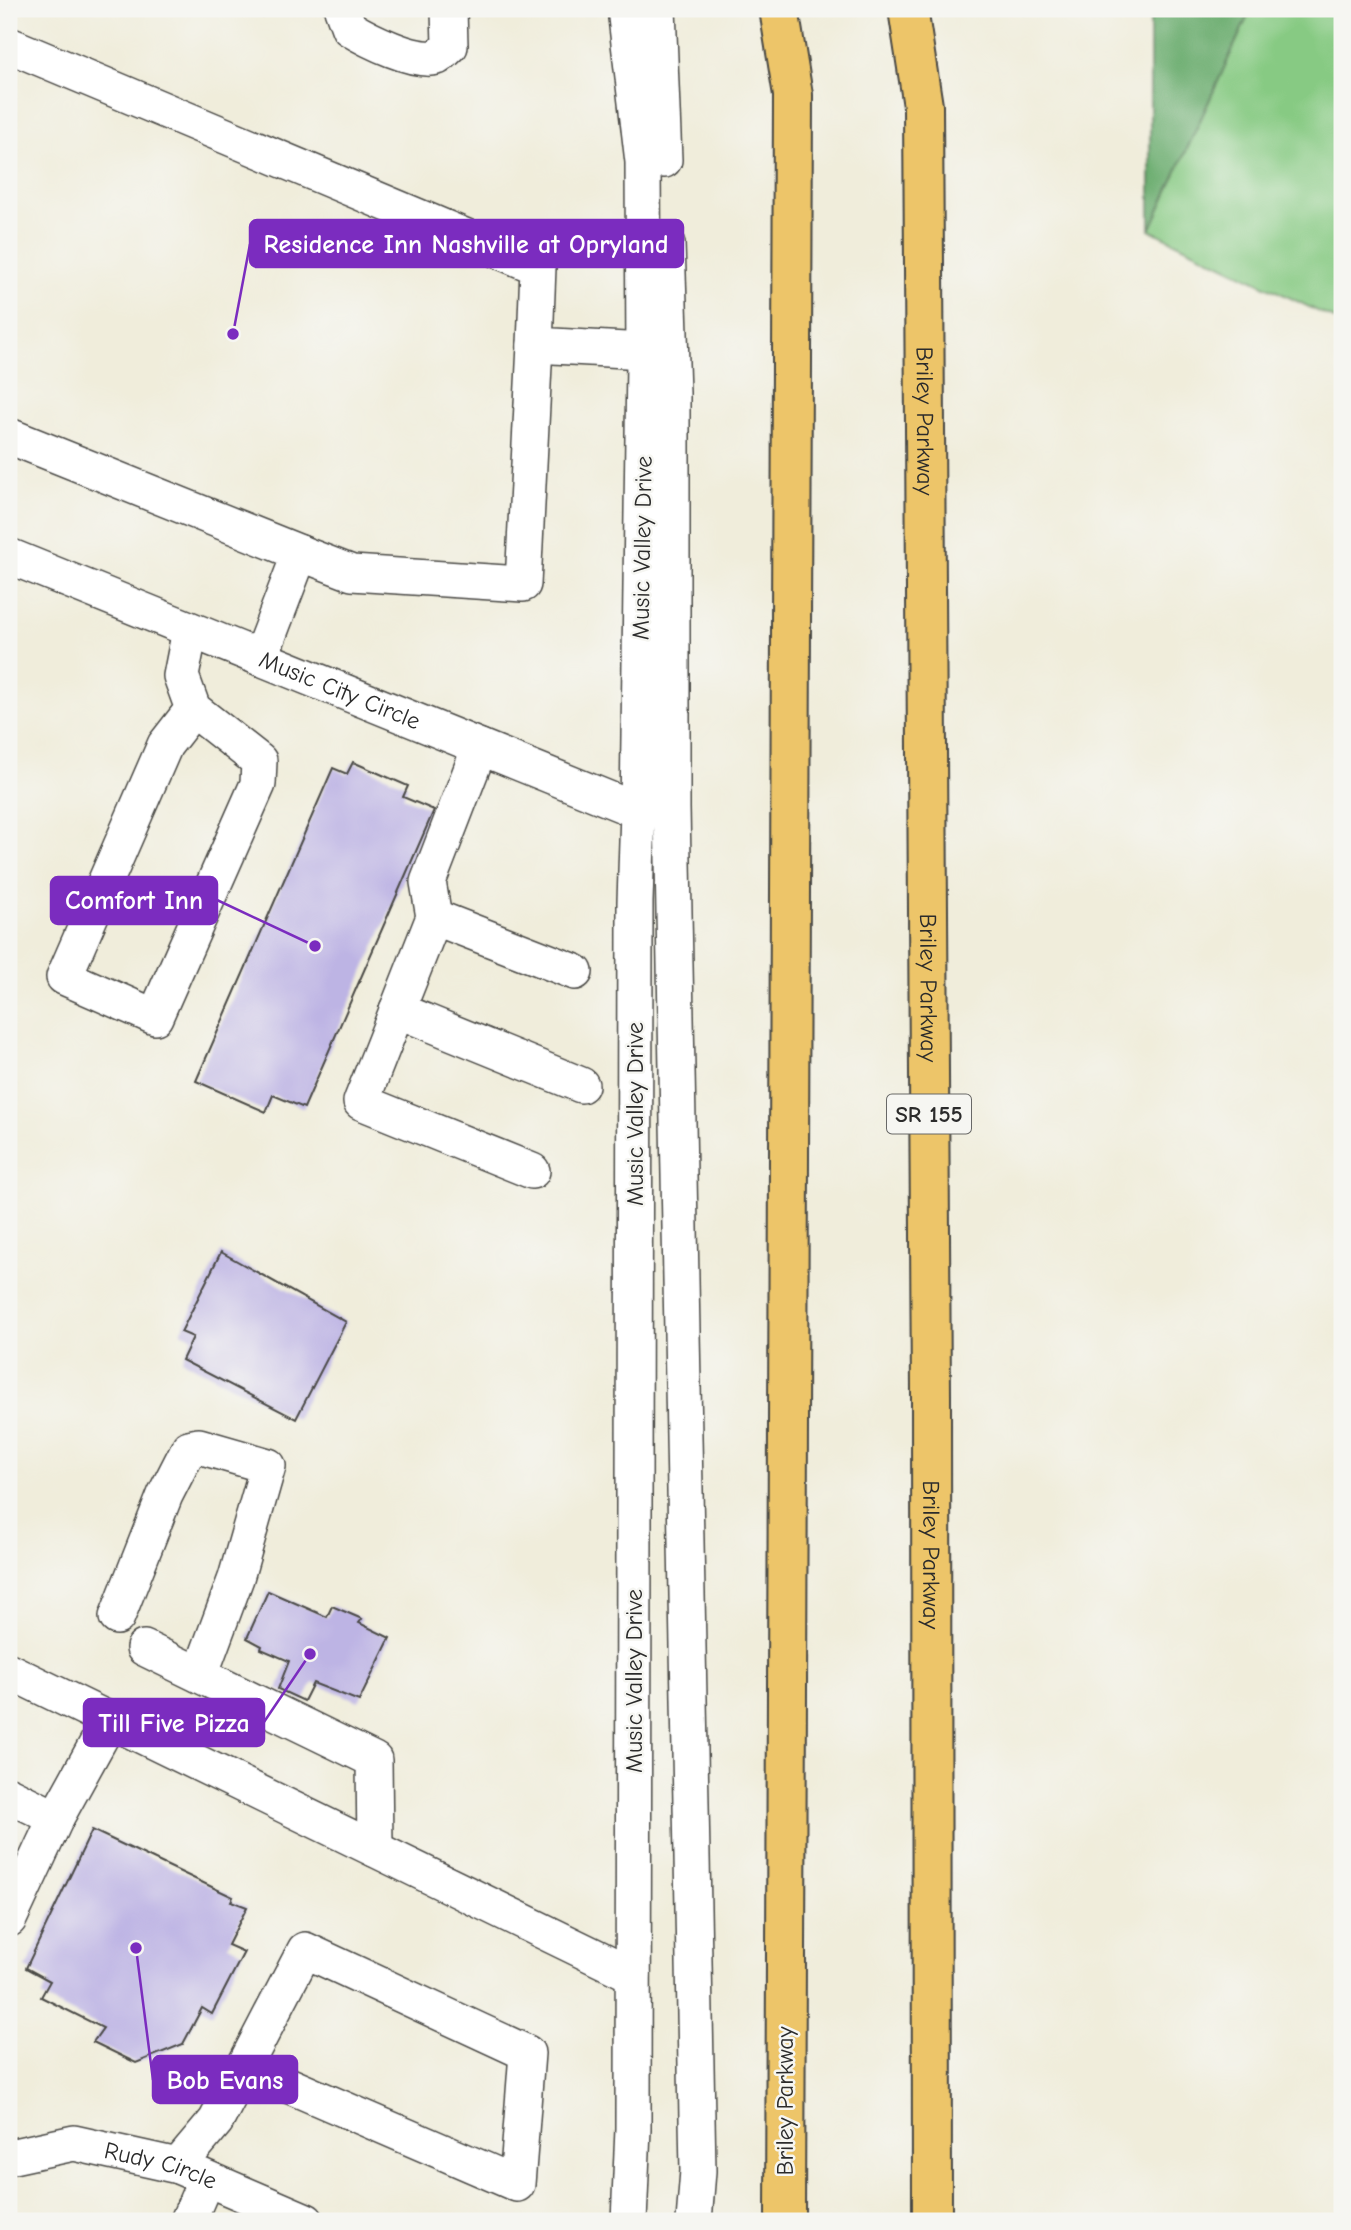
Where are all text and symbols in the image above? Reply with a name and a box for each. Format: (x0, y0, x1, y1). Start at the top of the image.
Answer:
callout: Residence Inn Nashville at Opryland (250, 220, 683, 267)
text: Residence Inn Nashville at Opryland (263, 230, 669, 260)
street label: Briley Parkway (910, 346, 939, 496)
street label: Music Valley Drive (626, 456, 658, 640)
street label: Music City Circle (255, 645, 424, 735)
callout: Comfort Inn (51, 877, 217, 924)
text: Comfort Inn (65, 886, 203, 916)
street label: Briley Parkway (914, 913, 943, 1063)
street label: Music Valley Drive (621, 1022, 649, 1206)
road number: SR 155 (887, 1094, 971, 1134)
street label: Briley Parkway (917, 1480, 945, 1630)
street label: Music Valley Drive (620, 1589, 648, 1773)
callout: Till Five Pizza (84, 1699, 264, 1746)
text: Till Five Pizza (98, 1709, 250, 1739)
street label: Briley Parkway (771, 2026, 799, 2175)
callout: Bob Evans (153, 2056, 297, 2103)
text: Bob Evans (167, 2066, 283, 2096)
street label: Rudy Circle (102, 2136, 221, 2195)

